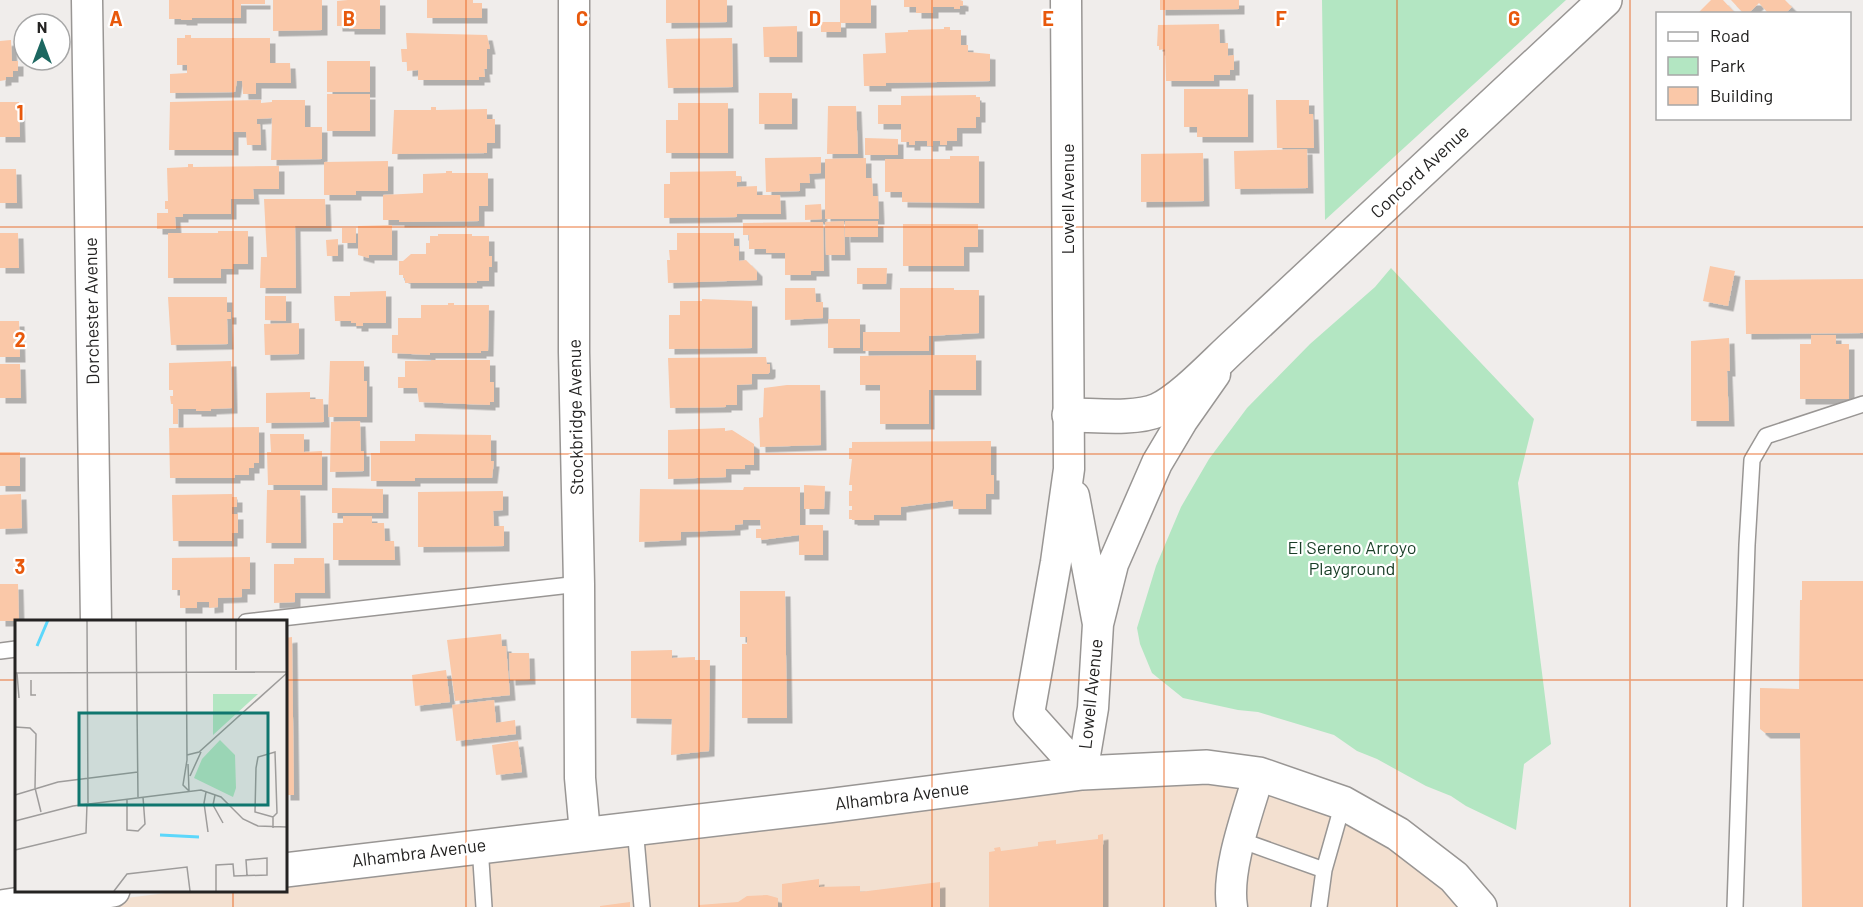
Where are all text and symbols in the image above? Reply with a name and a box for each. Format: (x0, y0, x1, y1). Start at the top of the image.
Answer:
text: A (109, 6, 123, 30)
text: B (343, 6, 355, 30)
text: C (576, 6, 588, 30)
text: D (809, 6, 821, 30)
text: E (1042, 6, 1054, 30)
text: F (1275, 6, 1287, 30)
text: G (1508, 6, 1520, 30)
north arrow (12, 12, 72, 72)
legend (1656, 12, 1851, 120)
text: N (37, 17, 47, 36)
text: Road (1710, 24, 1750, 46)
text: Park (1710, 54, 1745, 76)
text: Building (1710, 84, 1773, 106)
text: 1 (16, 100, 24, 124)
street label: Concord Avenue (1366, 120, 1473, 222)
street label: Lowell Avenue (1056, 143, 1078, 255)
street label: Dorchester Avenue (79, 237, 103, 385)
text: 2 (14, 327, 26, 351)
street label: Stockbridge Avenue (563, 339, 587, 495)
park label: El Sereno Arroyo Playground (1288, 536, 1416, 579)
text: 3 (15, 554, 25, 578)
inset map (15, 620, 286, 892)
street label: Lowell Avenue (1073, 638, 1107, 750)
street label: Alhambra Avenue (833, 776, 970, 814)
street label: Alhambra Avenue (350, 833, 487, 871)

